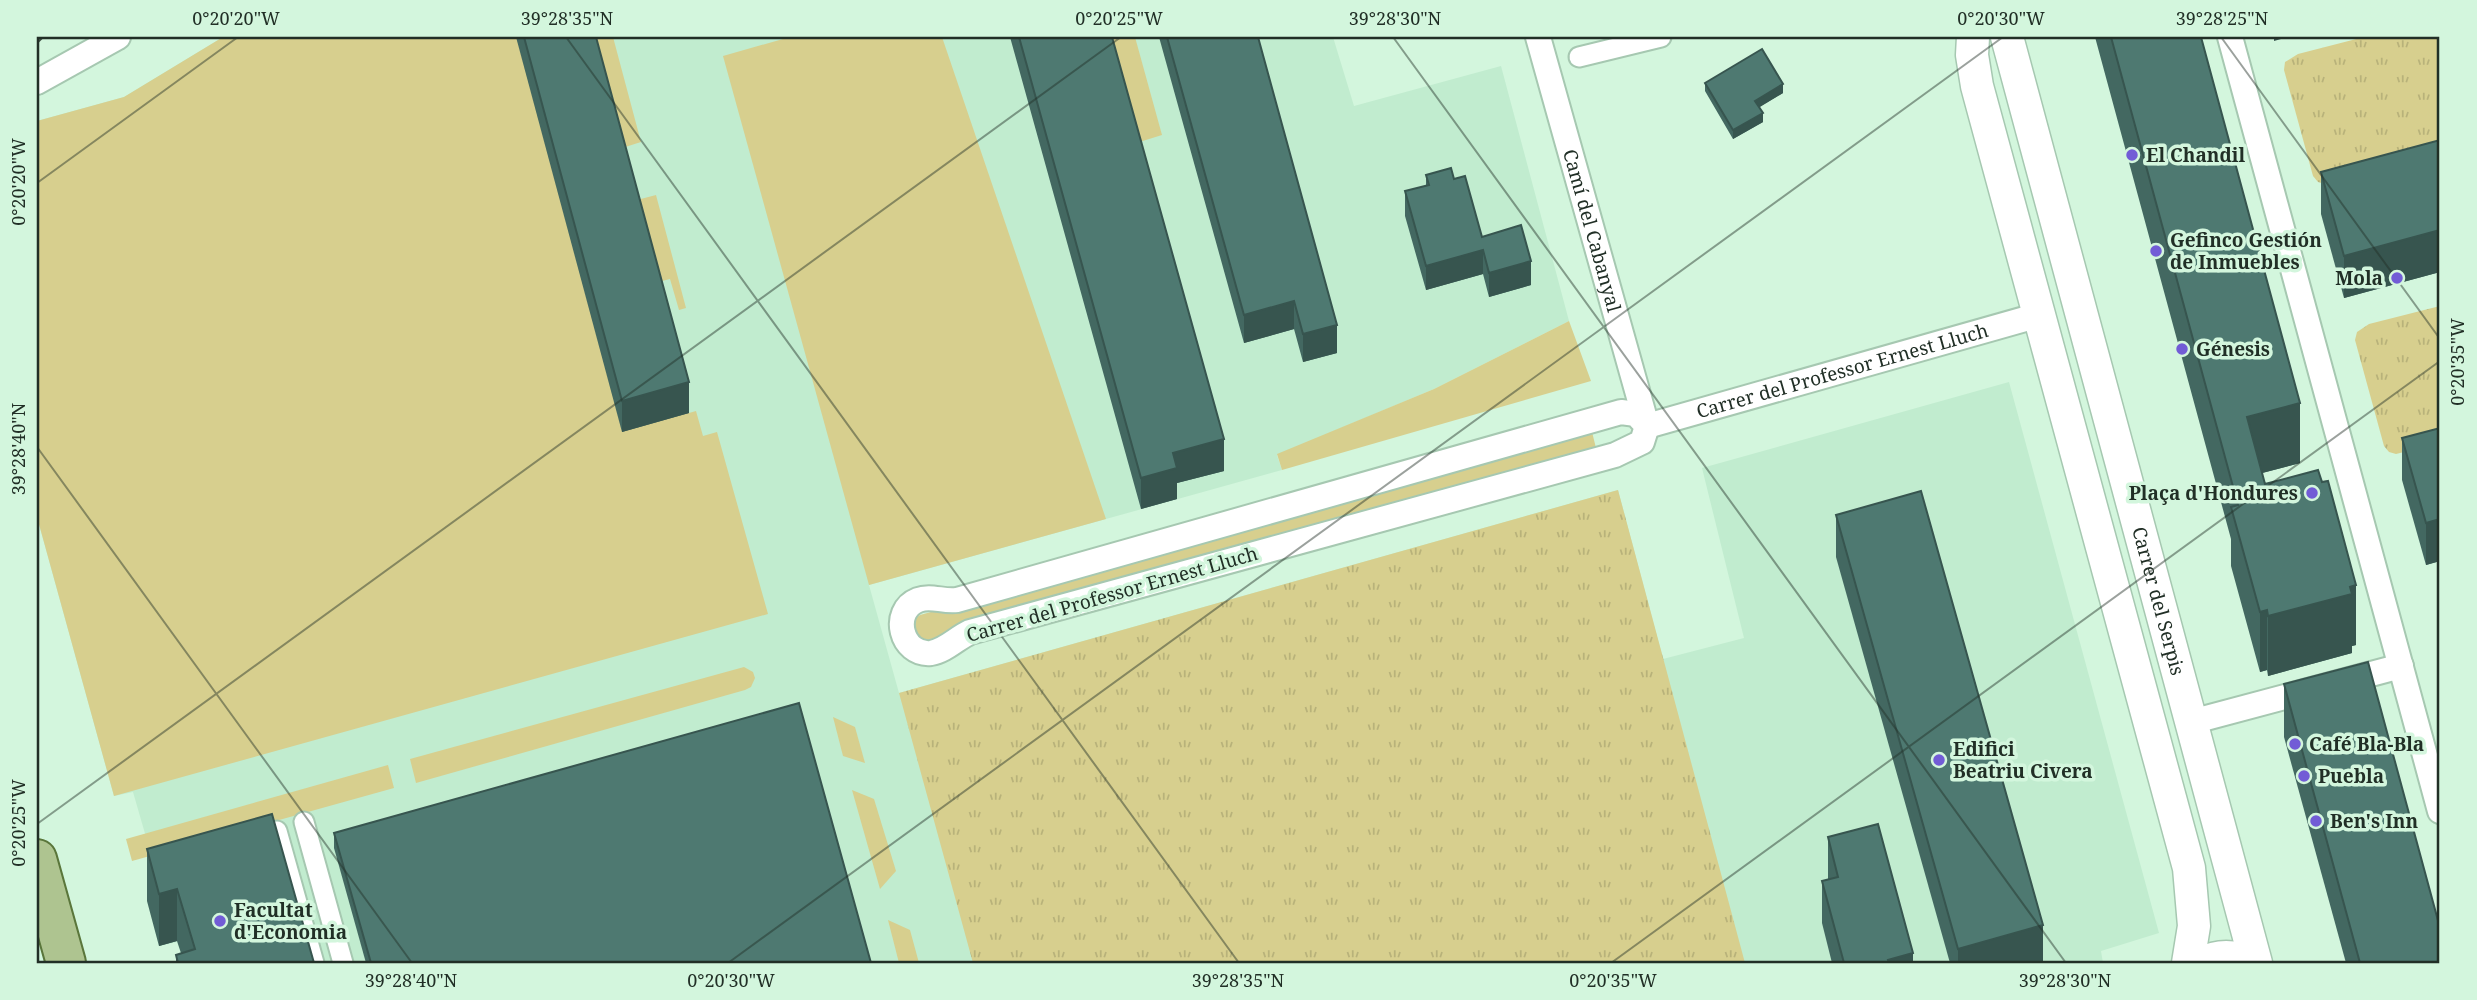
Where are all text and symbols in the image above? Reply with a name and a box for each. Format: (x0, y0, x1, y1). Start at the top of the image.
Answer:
text: 0°20'20"W (192, 6, 280, 30)
text: 39°28'35"N (521, 6, 614, 30)
text: 0°20'25"W (1075, 6, 1163, 30)
text: 39°28'30"N (1349, 6, 1442, 30)
text: 0°20'30"W (1957, 6, 2045, 30)
text: 39°28'25"N (2176, 6, 2269, 30)
text: 0°20'20"W (6, 138, 30, 226)
place label: El Chandil (2146, 142, 2246, 168)
street label: Camí del Cabanyal (1557, 146, 1627, 315)
marker: El Chandil (2124, 147, 2140, 163)
place label: Gefinco Gestión de Inmuebles (2170, 227, 2322, 275)
marker: Gefinco Gestión de Inmuebles (2148, 243, 2164, 259)
place label: Mola (2335, 265, 2383, 291)
marker: Mola (2389, 270, 2405, 286)
street label: Carrer del Professor Ernest Lluch (1693, 317, 1991, 424)
text: 0°20'35"W (2445, 318, 2469, 406)
place label: Génesis (2196, 336, 2270, 362)
marker: Génesis (2174, 341, 2190, 357)
text: 39°28'40"N (6, 402, 30, 495)
place label: Plaça d'Hondures (2129, 480, 2298, 506)
marker: Plaça d'Hondures (2304, 485, 2320, 501)
street label: Carrer del Serpis (2126, 524, 2191, 678)
street label: Carrer del Professor Ernest Lluch (963, 540, 1261, 648)
place label: Café Bla-Bla (2309, 731, 2424, 757)
place label: Edifici Beatriu Civera (1953, 736, 2093, 784)
marker: Café Bla-Bla (2287, 736, 2303, 752)
marker: Edifici Beatriu Civera (1931, 752, 1947, 768)
place label: Puebla (2318, 763, 2384, 789)
marker: Puebla (2296, 768, 2312, 784)
text: 0°20'25"W (6, 779, 30, 867)
place label: Ben's Inn (2330, 808, 2418, 834)
marker: Ben's Inn (2308, 813, 2324, 829)
place label: Facultat d'Economia (234, 897, 347, 945)
marker: Facultat d'Economia (212, 913, 228, 929)
text: 39°28'40"N (365, 968, 458, 992)
text: 0°20'30"W (687, 968, 775, 992)
text: 39°28'35"N (1192, 968, 1285, 992)
text: 0°20'35"W (1569, 968, 1657, 992)
text: 39°28'30"N (2019, 968, 2112, 992)

